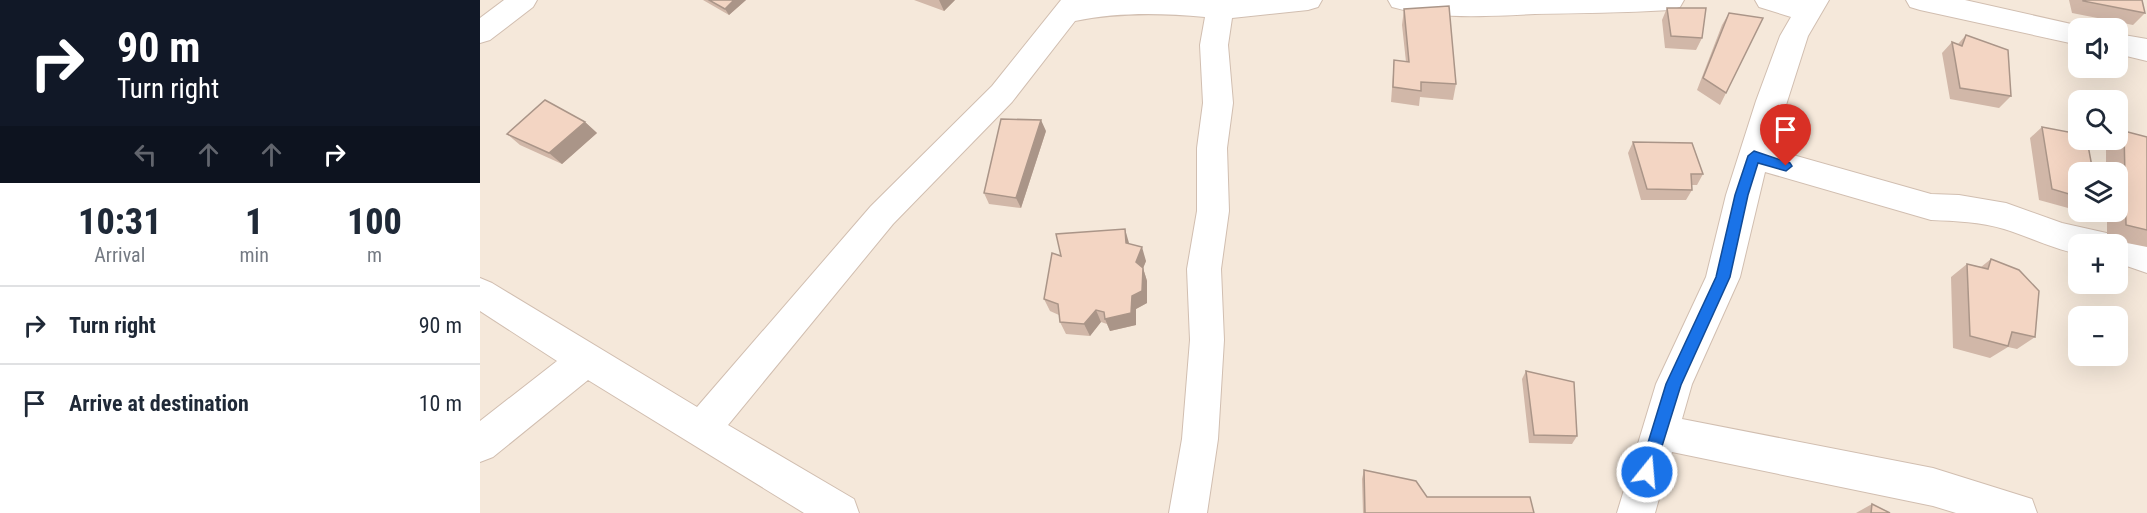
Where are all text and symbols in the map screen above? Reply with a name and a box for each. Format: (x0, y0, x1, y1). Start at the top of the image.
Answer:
map controls (2068, 18, 2128, 366)
button: sound (2068, 18, 2128, 78)
text: 90 m (117, 23, 200, 72)
icon: right (18, 24, 96, 102)
text: Turn right (117, 73, 219, 105)
button: search (2068, 90, 2128, 150)
pin (1760, 104, 1811, 166)
icon: arrive (1769, 113, 1802, 146)
icon: left (129, 138, 162, 171)
icon: ahead (192, 138, 225, 171)
icon: ahead (255, 138, 288, 171)
icon: right (318, 138, 351, 171)
button: layers (2068, 162, 2128, 222)
text: 10:31 (78, 201, 161, 243)
text: 1 (245, 201, 263, 243)
text: 100 (347, 201, 402, 243)
button: + (2068, 234, 2128, 294)
text: Arrival (94, 243, 145, 267)
text: min (240, 243, 269, 267)
text: m (367, 243, 382, 267)
button: − (2068, 306, 2128, 366)
icon: right (18, 309, 51, 342)
text: Turn right (69, 313, 156, 338)
text: 90 m (419, 313, 462, 338)
icon: arrive (18, 387, 51, 420)
text: Arrive at destination (69, 391, 249, 416)
text: 10 m (419, 391, 462, 416)
position arrow (1615, 440, 1679, 504)

